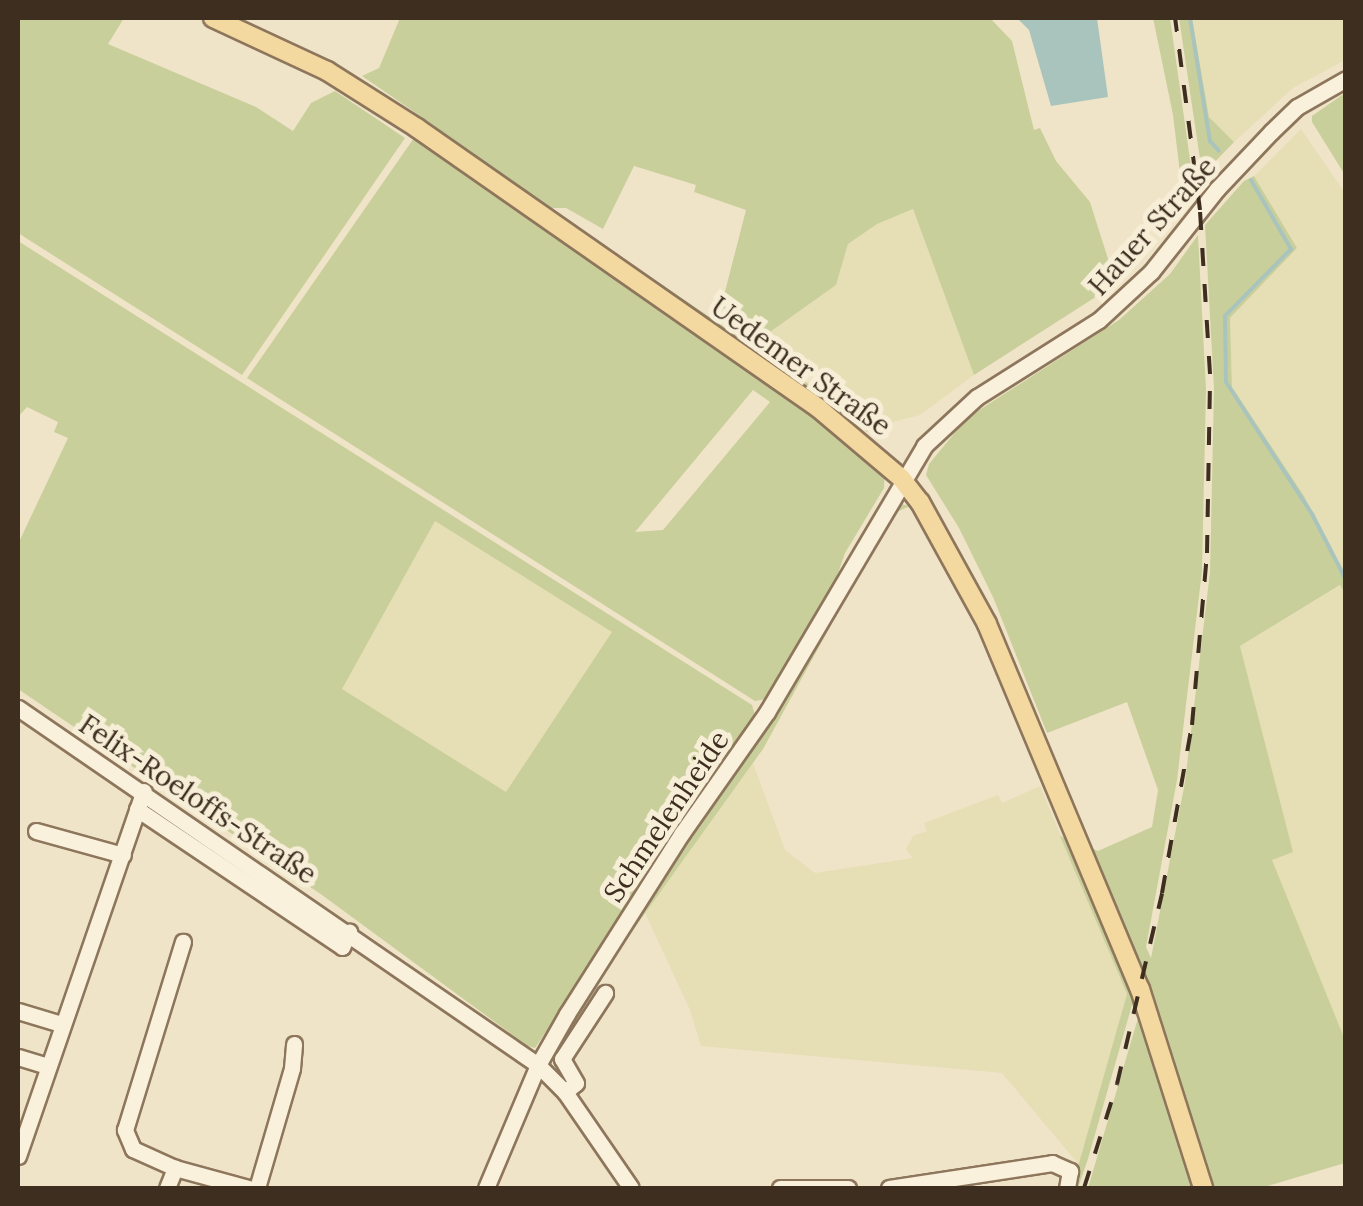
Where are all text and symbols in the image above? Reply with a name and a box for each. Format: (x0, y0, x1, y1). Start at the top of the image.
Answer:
street label: Hauer Straße (1081, 150, 1223, 302)
street label: Uedemer Straße (704, 289, 898, 443)
street label: Felix-Roeloffs-Straße (73, 707, 323, 891)
street label: Schmelenheide (596, 724, 736, 908)

